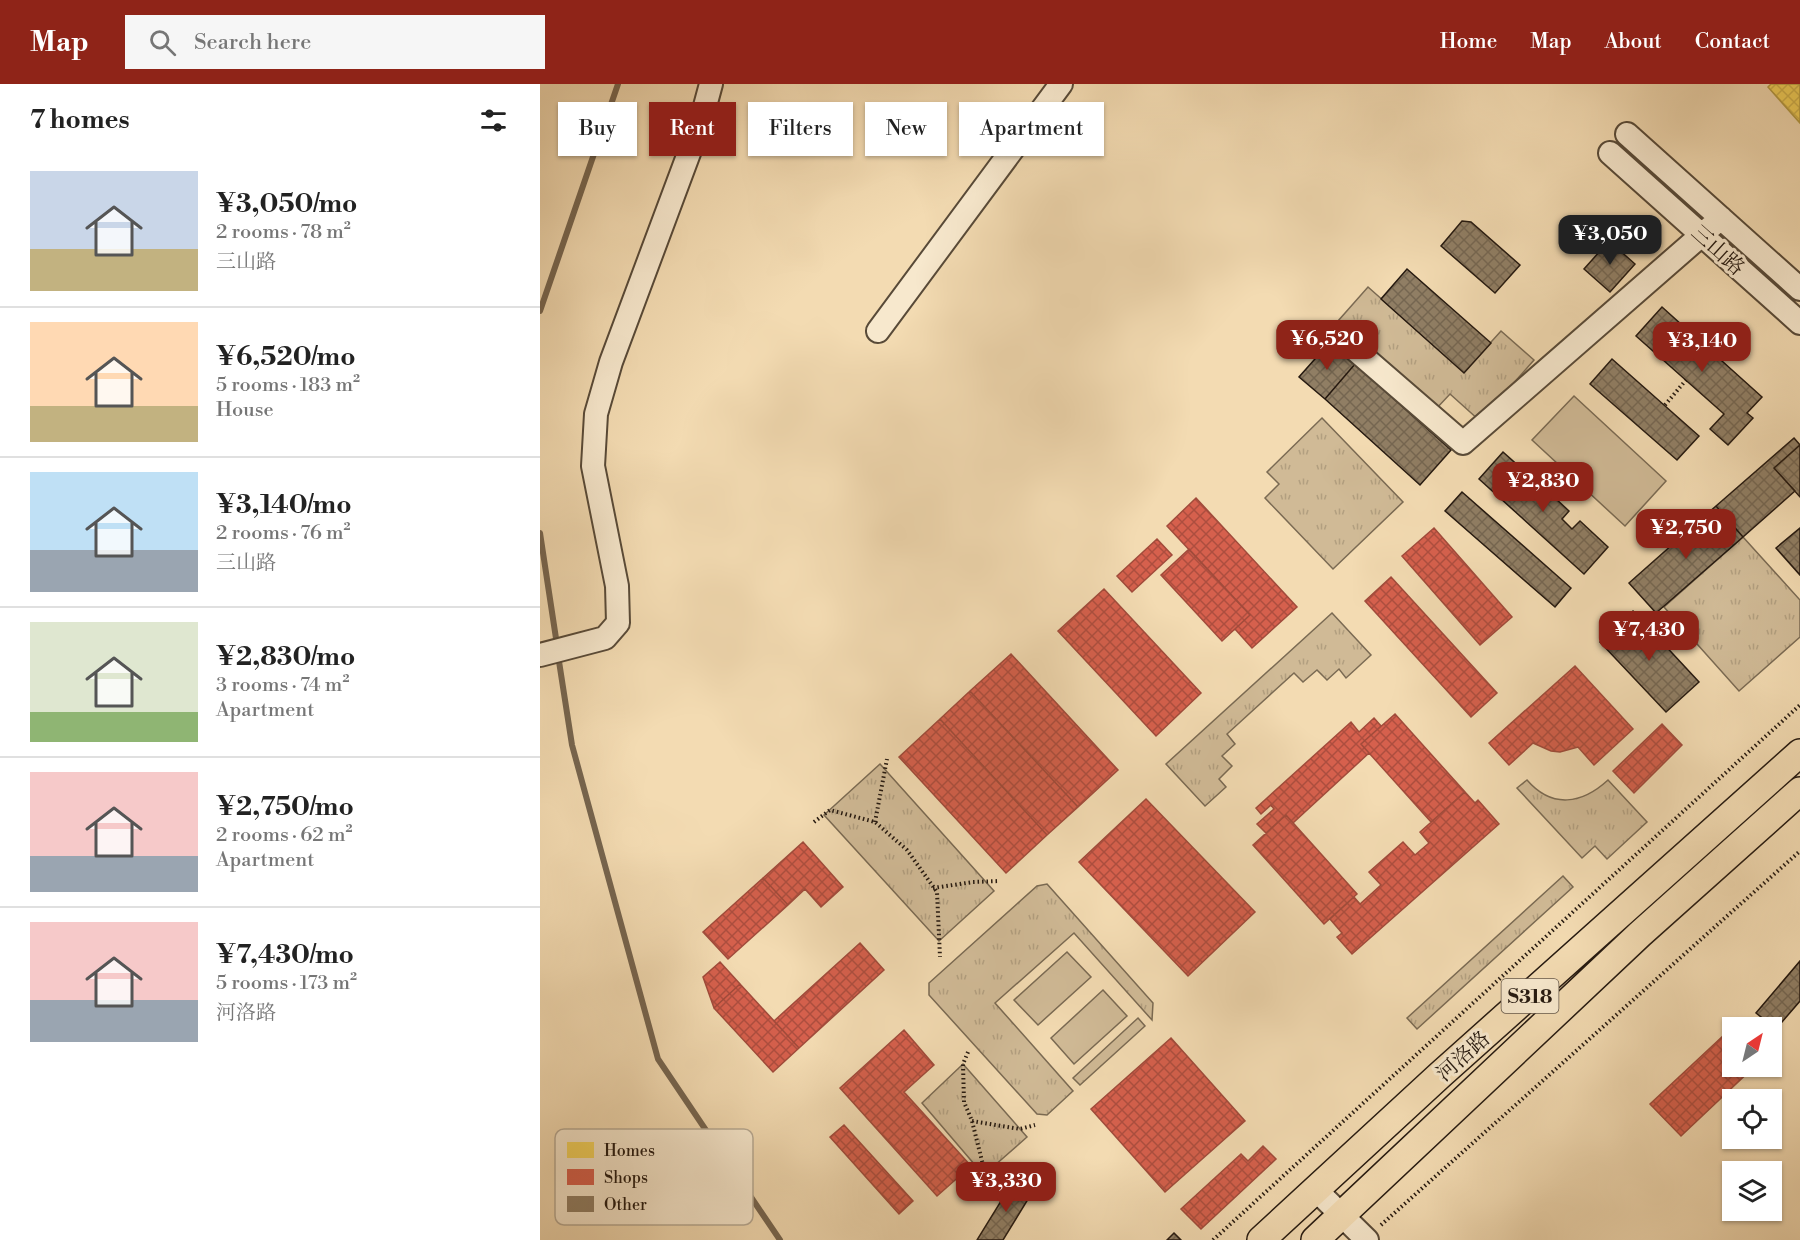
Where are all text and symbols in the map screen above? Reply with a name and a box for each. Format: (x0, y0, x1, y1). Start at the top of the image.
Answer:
search box (125, 15, 545, 69)
text: Map (30, 25, 89, 60)
icon: search (146, 26, 179, 59)
text: Search here (194, 29, 311, 56)
text: Home (1440, 29, 1497, 55)
text: Map (1530, 29, 1572, 55)
text: About (1605, 29, 1662, 55)
text: Contact (1695, 29, 1770, 55)
chip: Buy (558, 102, 637, 156)
chip: Rent (649, 102, 736, 156)
chip: Filters (748, 102, 853, 156)
chip: New (865, 102, 947, 156)
chip: Apartment (959, 102, 1104, 156)
text: 7 homes (30, 104, 130, 136)
icon: filters (477, 104, 510, 137)
text: ¥3,050/mo (216, 188, 357, 220)
icon: home (78, 195, 150, 267)
pin: ¥3,050 (1561, 215, 1659, 266)
text: 2 rooms · 78 m² (216, 220, 351, 245)
street label: 三山路 (1685, 220, 1749, 281)
text: ¥3,050 (1573, 222, 1648, 247)
text: 三山路 (216, 250, 276, 275)
pin: ¥6,520 (1278, 320, 1376, 371)
pin: ¥3,140 (1653, 322, 1751, 373)
text: ¥6,520 (1290, 327, 1364, 352)
text: ¥3,140 (1667, 329, 1737, 354)
text: ¥6,520/mo (216, 341, 356, 373)
icon: home (78, 346, 150, 418)
text: 5 rooms · 183 m² (216, 373, 360, 398)
text: House (216, 398, 274, 423)
pin: ¥2,830 (1494, 462, 1592, 513)
text: ¥2,830 (1506, 469, 1580, 494)
text: ¥3,140/mo (216, 489, 351, 521)
icon: home (78, 496, 150, 568)
pin: ¥2,750 (1637, 509, 1735, 560)
text: ¥2,750 (1650, 516, 1722, 541)
text: 2 rooms · 76 m² (216, 521, 350, 546)
text: 三山路 (216, 551, 276, 576)
pin: ¥7,430 (1600, 611, 1698, 662)
text: ¥7,430 (1613, 618, 1685, 643)
text: ¥2,830/mo (216, 641, 355, 673)
icon: home (78, 646, 150, 718)
text: 3 rooms · 74 m² (216, 673, 349, 698)
text: Apartment (216, 698, 314, 723)
text: ¥2,750/mo (216, 791, 354, 823)
icon: home (78, 796, 150, 868)
text: 2 rooms · 62 m² (216, 823, 352, 848)
text: Apartment (216, 848, 314, 873)
text: ¥7,430/mo (216, 939, 354, 971)
icon: home (78, 946, 150, 1018)
text: 5 rooms · 173 m² (216, 971, 357, 996)
road number: S318 (1502, 979, 1558, 1013)
text: 河洛路 (216, 1001, 276, 1026)
north arrow (1722, 1017, 1782, 1077)
map controls (1722, 1017, 1782, 1221)
street label: 河洛路 (1432, 1026, 1496, 1087)
button: locate (1722, 1089, 1782, 1149)
legend (555, 1129, 753, 1225)
text: Homes (604, 1141, 655, 1161)
button: layers (1722, 1161, 1782, 1221)
pin: ¥3,330 (957, 1162, 1055, 1213)
text: Shops (604, 1168, 648, 1188)
text: ¥3,330 (970, 1169, 1042, 1194)
text: Other (604, 1195, 647, 1215)

